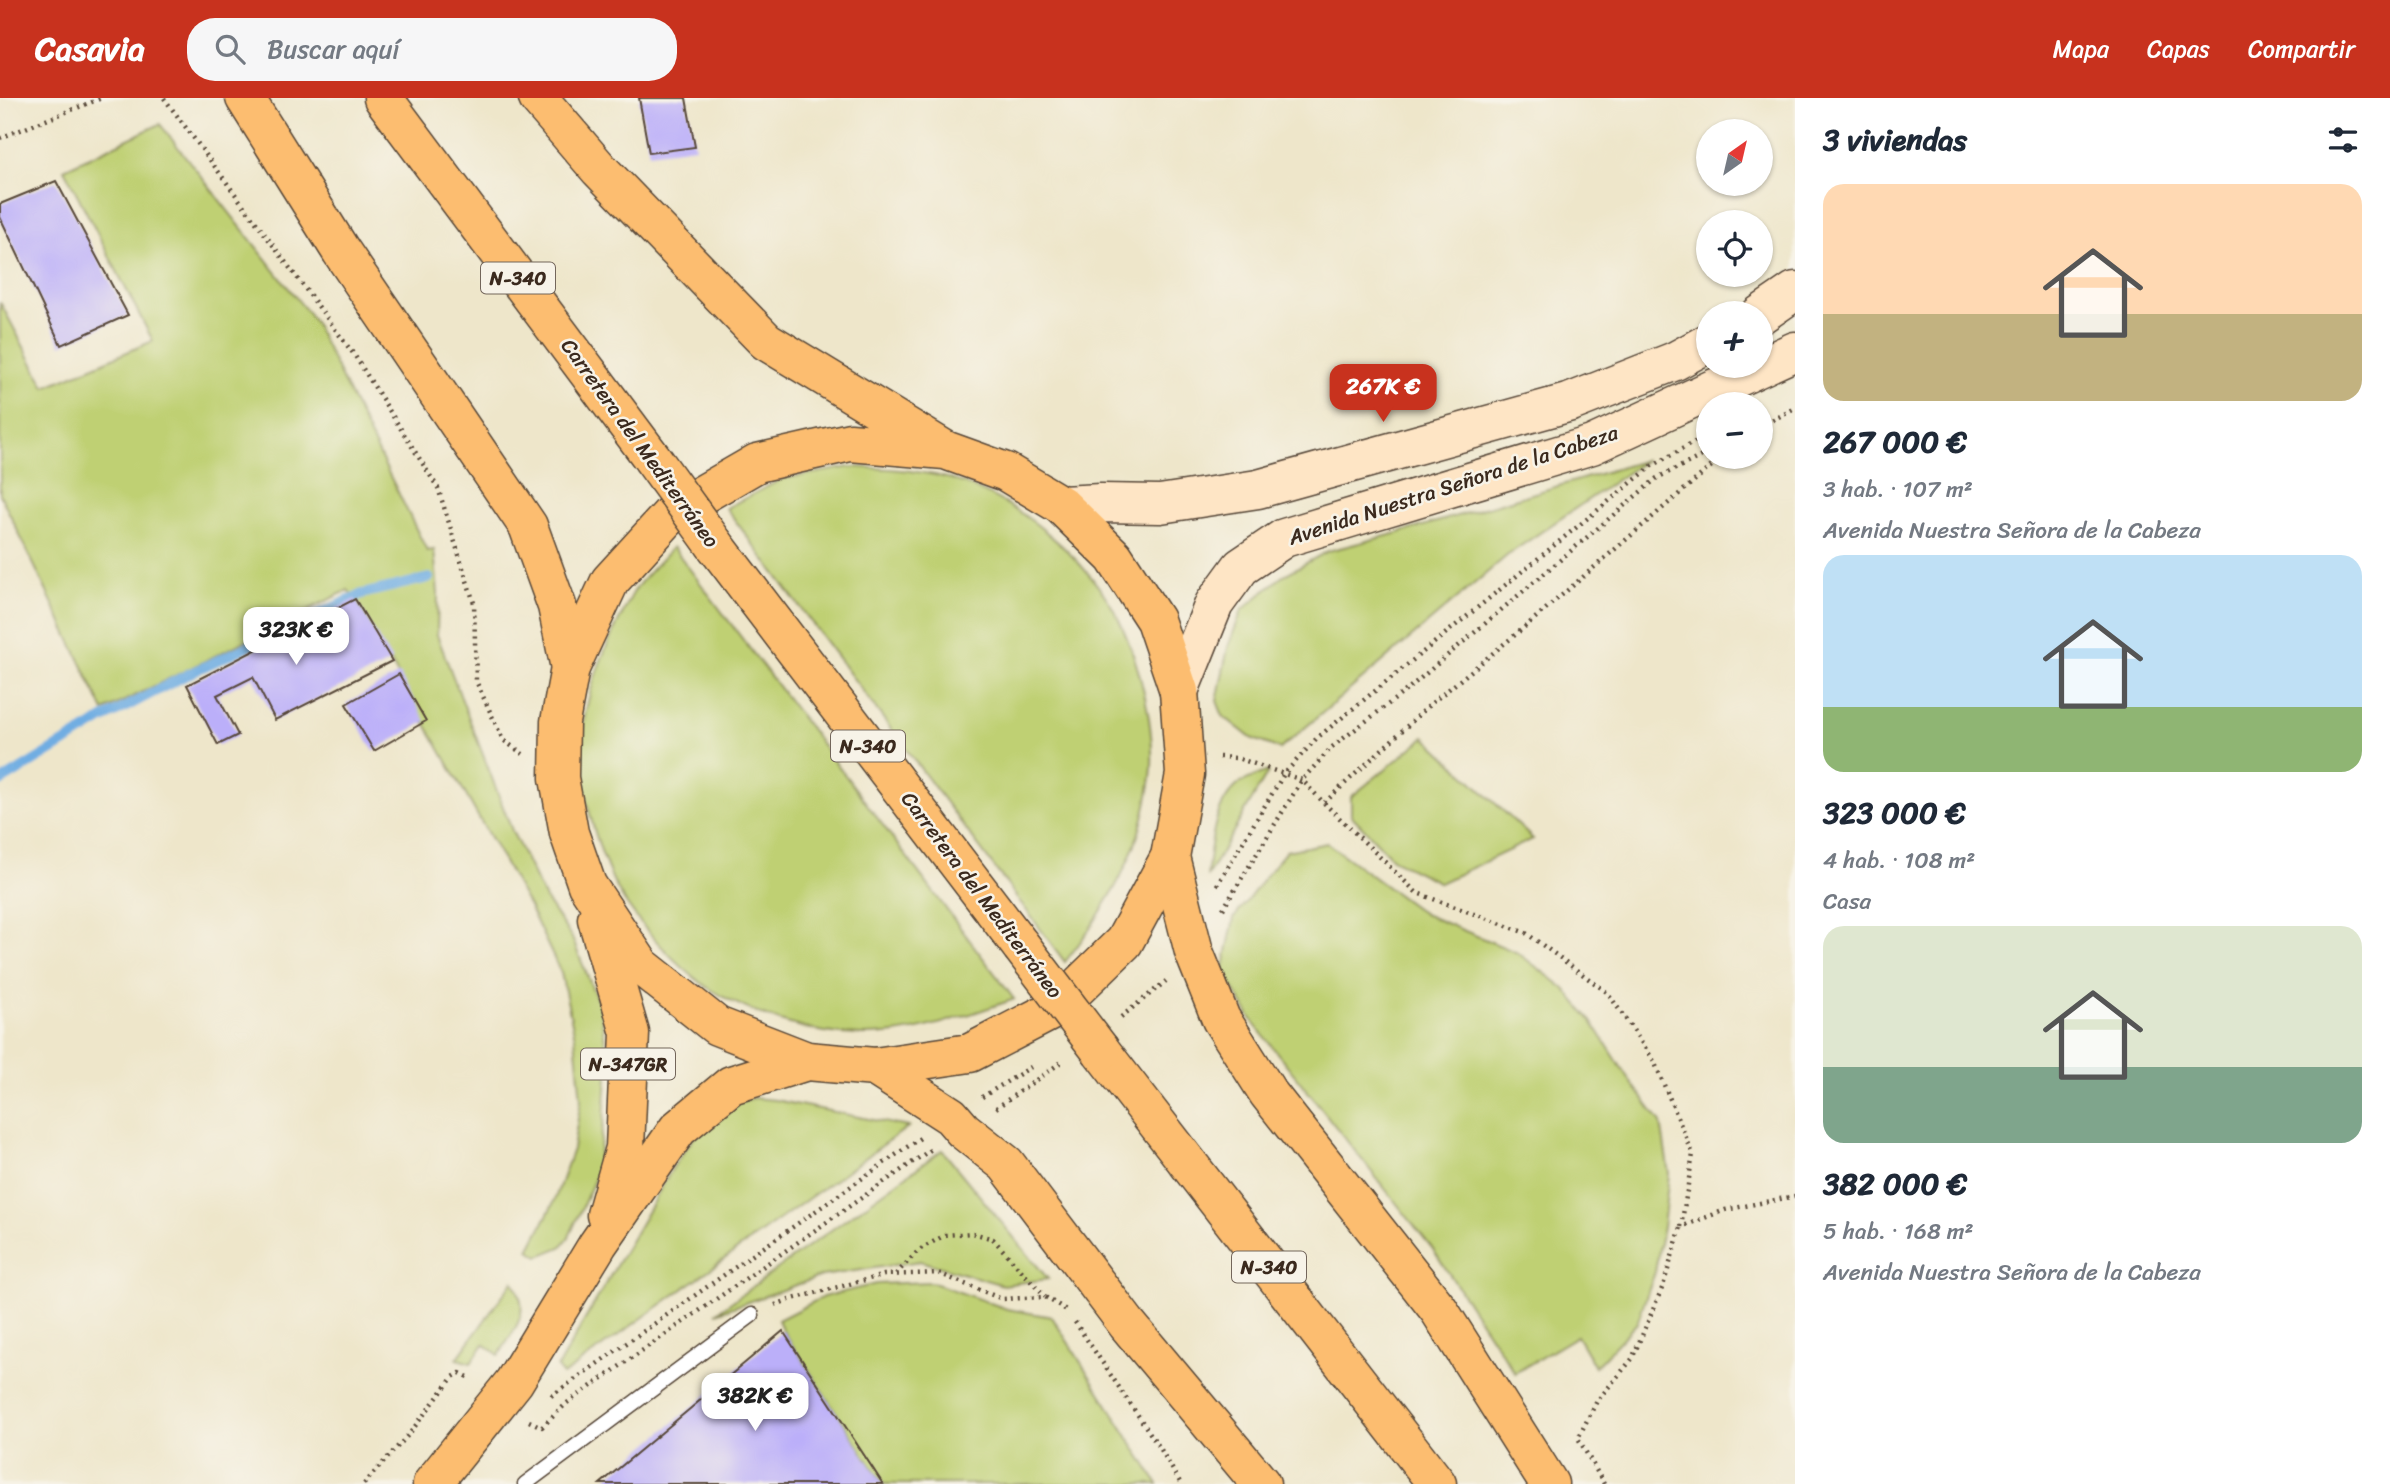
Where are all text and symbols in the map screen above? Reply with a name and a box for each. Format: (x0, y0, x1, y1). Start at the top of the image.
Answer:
search box (187, 18, 677, 81)
text: Casavia (35, 20, 145, 78)
text: Buscar aquí (267, 26, 400, 72)
text: Mapa (2053, 28, 2109, 70)
text: Capas (2147, 28, 2210, 70)
text: Compartir (2248, 28, 2355, 70)
icon: search (211, 30, 249, 68)
text: 3 viviendas (1823, 113, 1967, 167)
north arrow (1696, 119, 1773, 196)
map controls (1696, 119, 1773, 469)
icon: filters (2324, 121, 2362, 159)
button: locate (1696, 210, 1773, 287)
icon: home (2030, 230, 2156, 356)
road number: N-340 (481, 262, 555, 294)
button: + (1696, 301, 1773, 378)
street label: Carretera del Mediterráneo (551, 330, 730, 556)
pin: 267K € (1326, 364, 1440, 424)
text: 267K € (1346, 366, 1420, 407)
button: − (1696, 392, 1773, 469)
street label: Avenida Nuestra Señora de la Cabeza (1282, 413, 1623, 557)
text: 267 000 € (1823, 415, 1967, 469)
text: 3 hab. · 107 m² (1823, 469, 1973, 510)
text: Avenida Nuestra Señora de la Cabeza (1823, 510, 2201, 551)
icon: home (2030, 601, 2156, 727)
pin: 323K € (239, 608, 353, 667)
text: 323K € (259, 609, 333, 650)
road number: N-340 (831, 730, 905, 762)
street label: Carretera del Mediterráneo (891, 783, 1073, 1007)
text: 323 000 € (1823, 786, 1966, 840)
text: 4 hab. · 108 m² (1823, 840, 1975, 881)
text: Casa (1823, 881, 1871, 922)
icon: home (2030, 972, 2156, 1098)
road number: N-347GR (581, 1048, 675, 1080)
text: 382 000 € (1823, 1157, 1967, 1211)
text: 5 hab. · 168 m² (1823, 1211, 1973, 1252)
road number: N-340 (1232, 1252, 1306, 1282)
text: Avenida Nuestra Señora de la Cabeza (1823, 1252, 2201, 1293)
pin: 382K € (698, 1374, 812, 1433)
text: 382K € (717, 1375, 793, 1416)

